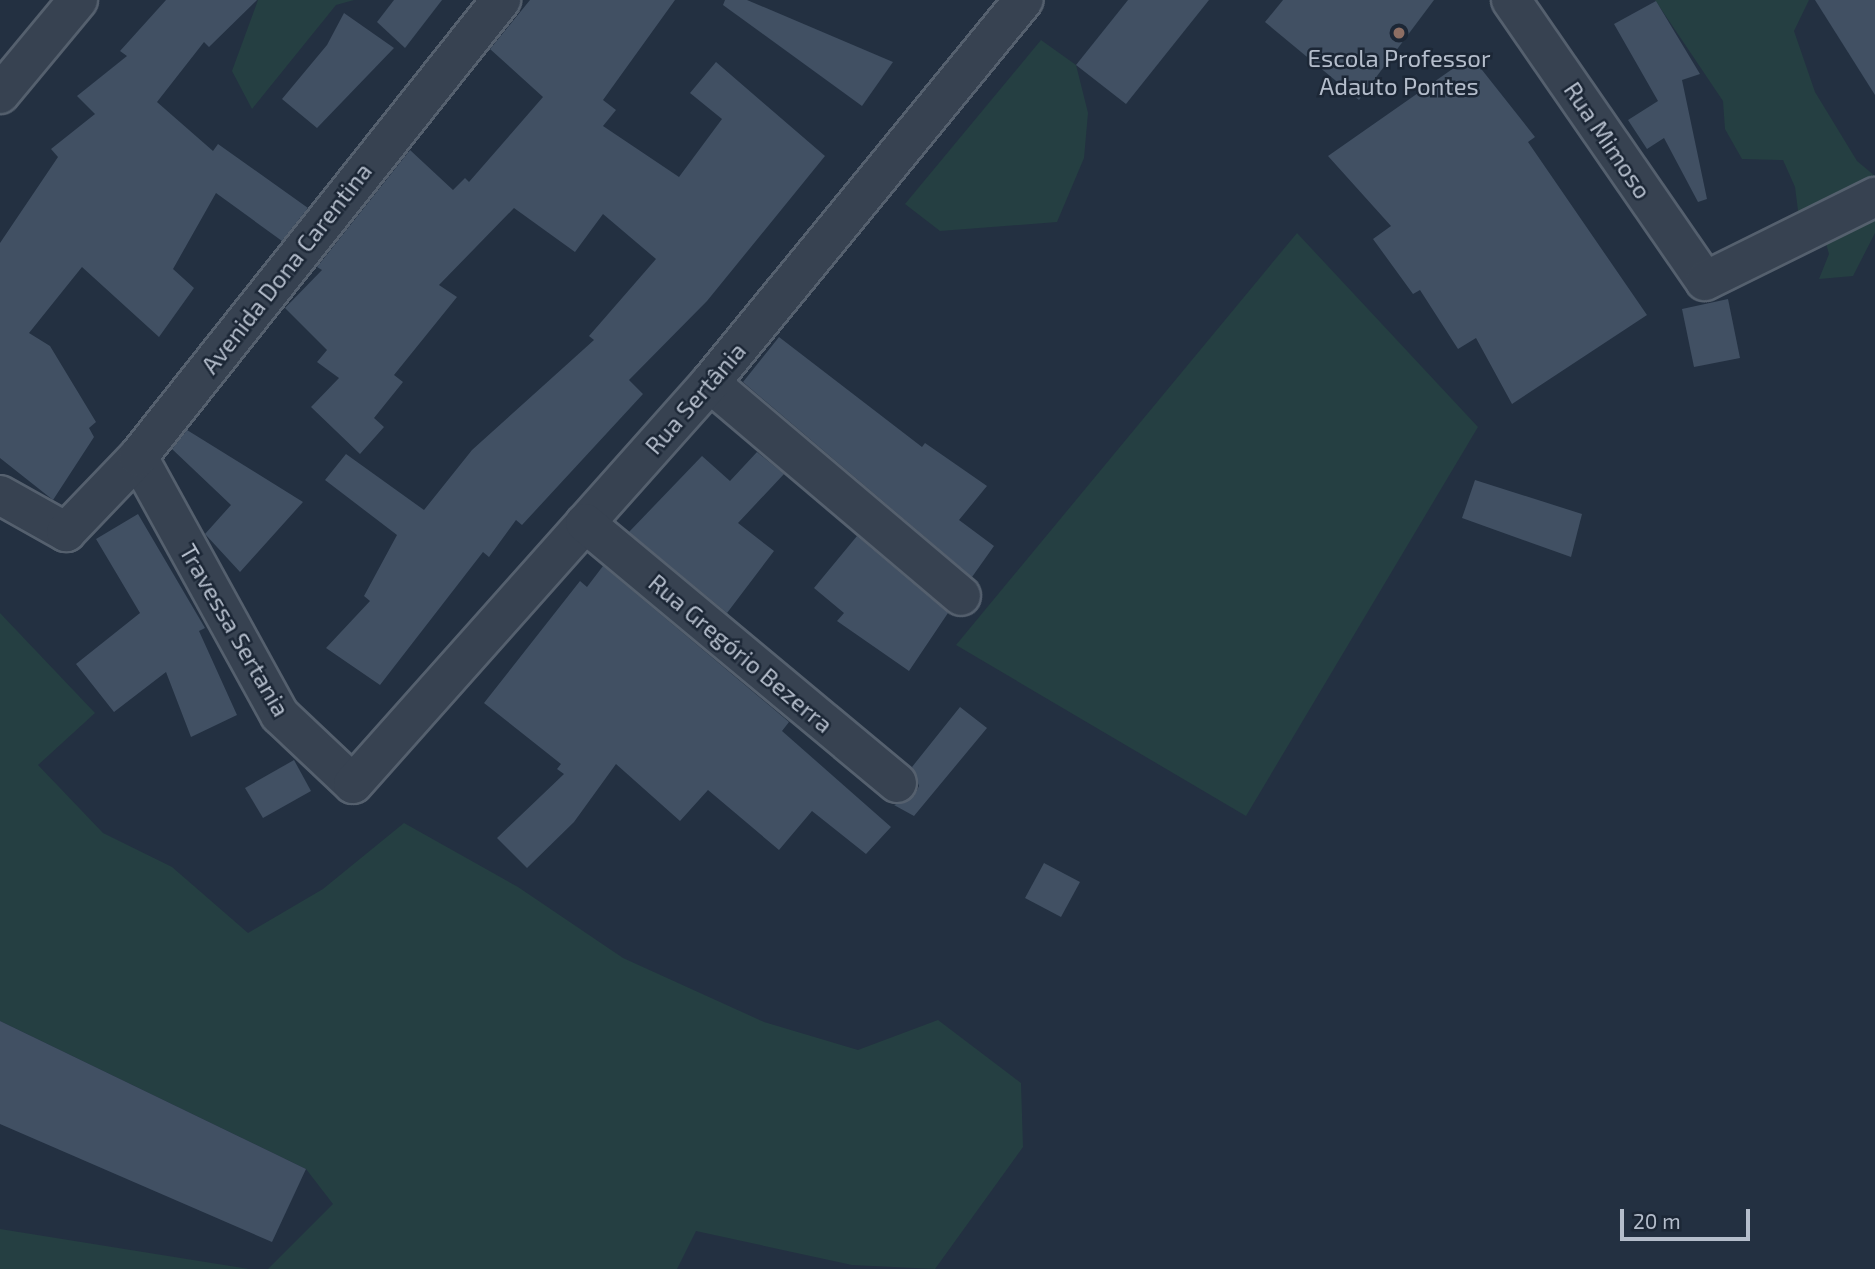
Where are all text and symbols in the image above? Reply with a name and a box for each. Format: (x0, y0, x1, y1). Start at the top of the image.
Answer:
marker: Escola Professor Adauto Pontes (1391, 25, 1407, 41)
place label: Escola Professor Adauto Pontes (1308, 44, 1490, 100)
street label: Rua Mimoso (1558, 76, 1658, 204)
street label: Avenida Dona Carentina (195, 157, 377, 379)
street label: Rua Sertânia (639, 336, 751, 460)
street label: Travessa Sertania (174, 539, 296, 721)
street label: Rua Gregório Bezerra (643, 568, 839, 738)
scale bar (1623, 1196, 1752, 1240)
text: 20 m (1633, 1208, 1681, 1233)

